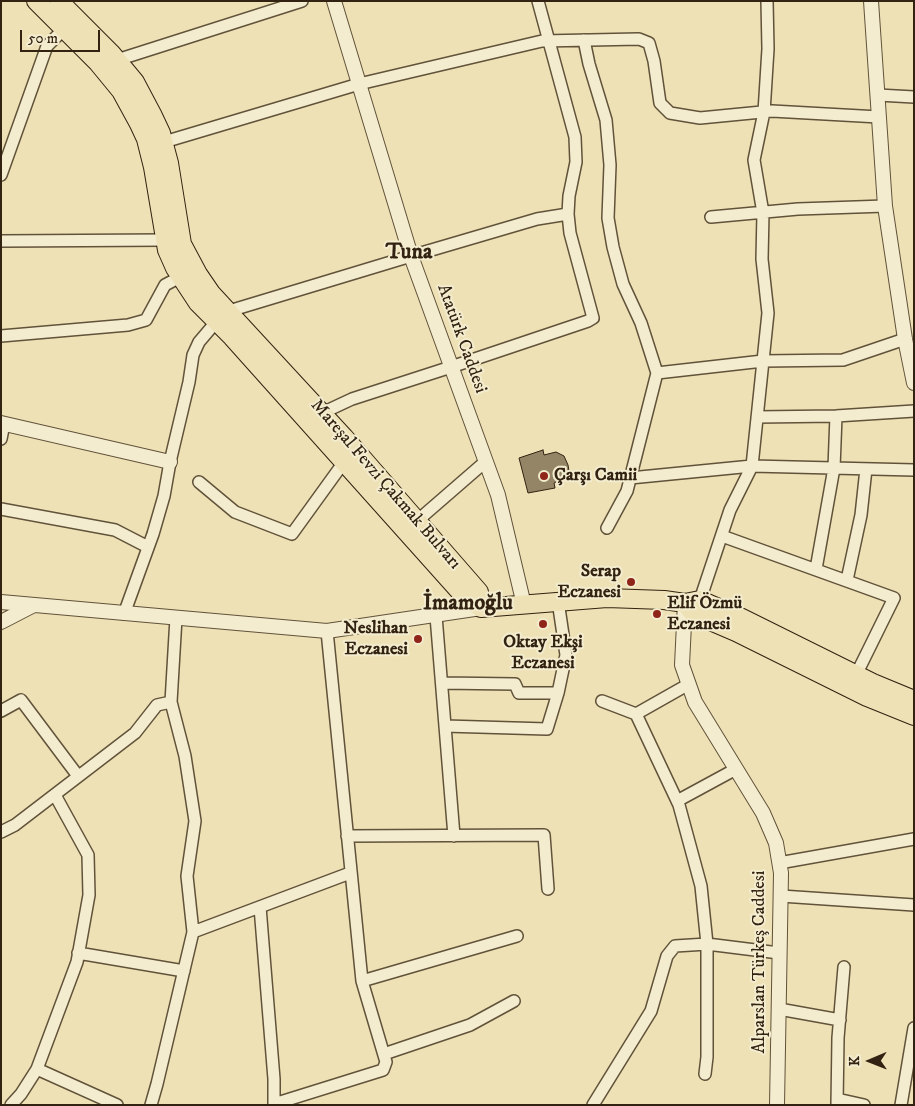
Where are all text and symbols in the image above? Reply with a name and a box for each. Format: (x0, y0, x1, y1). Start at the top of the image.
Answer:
scale bar (22, 20, 102, 52)
text: 50 m (28, 29, 58, 48)
district label: Tuna (386, 240, 432, 266)
street label: Atatürk Caddesi (431, 282, 491, 396)
street label: Mareşal Fevzi Çakmak Bulvarı (305, 396, 465, 574)
place label: Çarşı Camii (554, 465, 637, 487)
marker: Çarşı Camii (538, 470, 550, 482)
place label: Serap Eczanesi (558, 561, 621, 604)
marker: Serap Eczanesi (625, 576, 637, 588)
district label: İmamoğlu (423, 591, 513, 617)
place label: Elif Özmü Eczanesi (667, 593, 742, 636)
marker: Elif Özmü Eczanesi (651, 608, 663, 620)
place label: Neslihan Eczanesi (344, 618, 408, 660)
marker: Oktay Ekşi Eczanesi (537, 618, 549, 630)
place label: Oktay Ekşi Eczanesi (503, 632, 583, 674)
marker: Neslihan Eczanesi (412, 633, 424, 645)
street label: Alparslan Türkeş Caddesi (749, 871, 771, 1053)
north arrow (845, 1036, 895, 1086)
text: K (846, 1056, 864, 1066)

